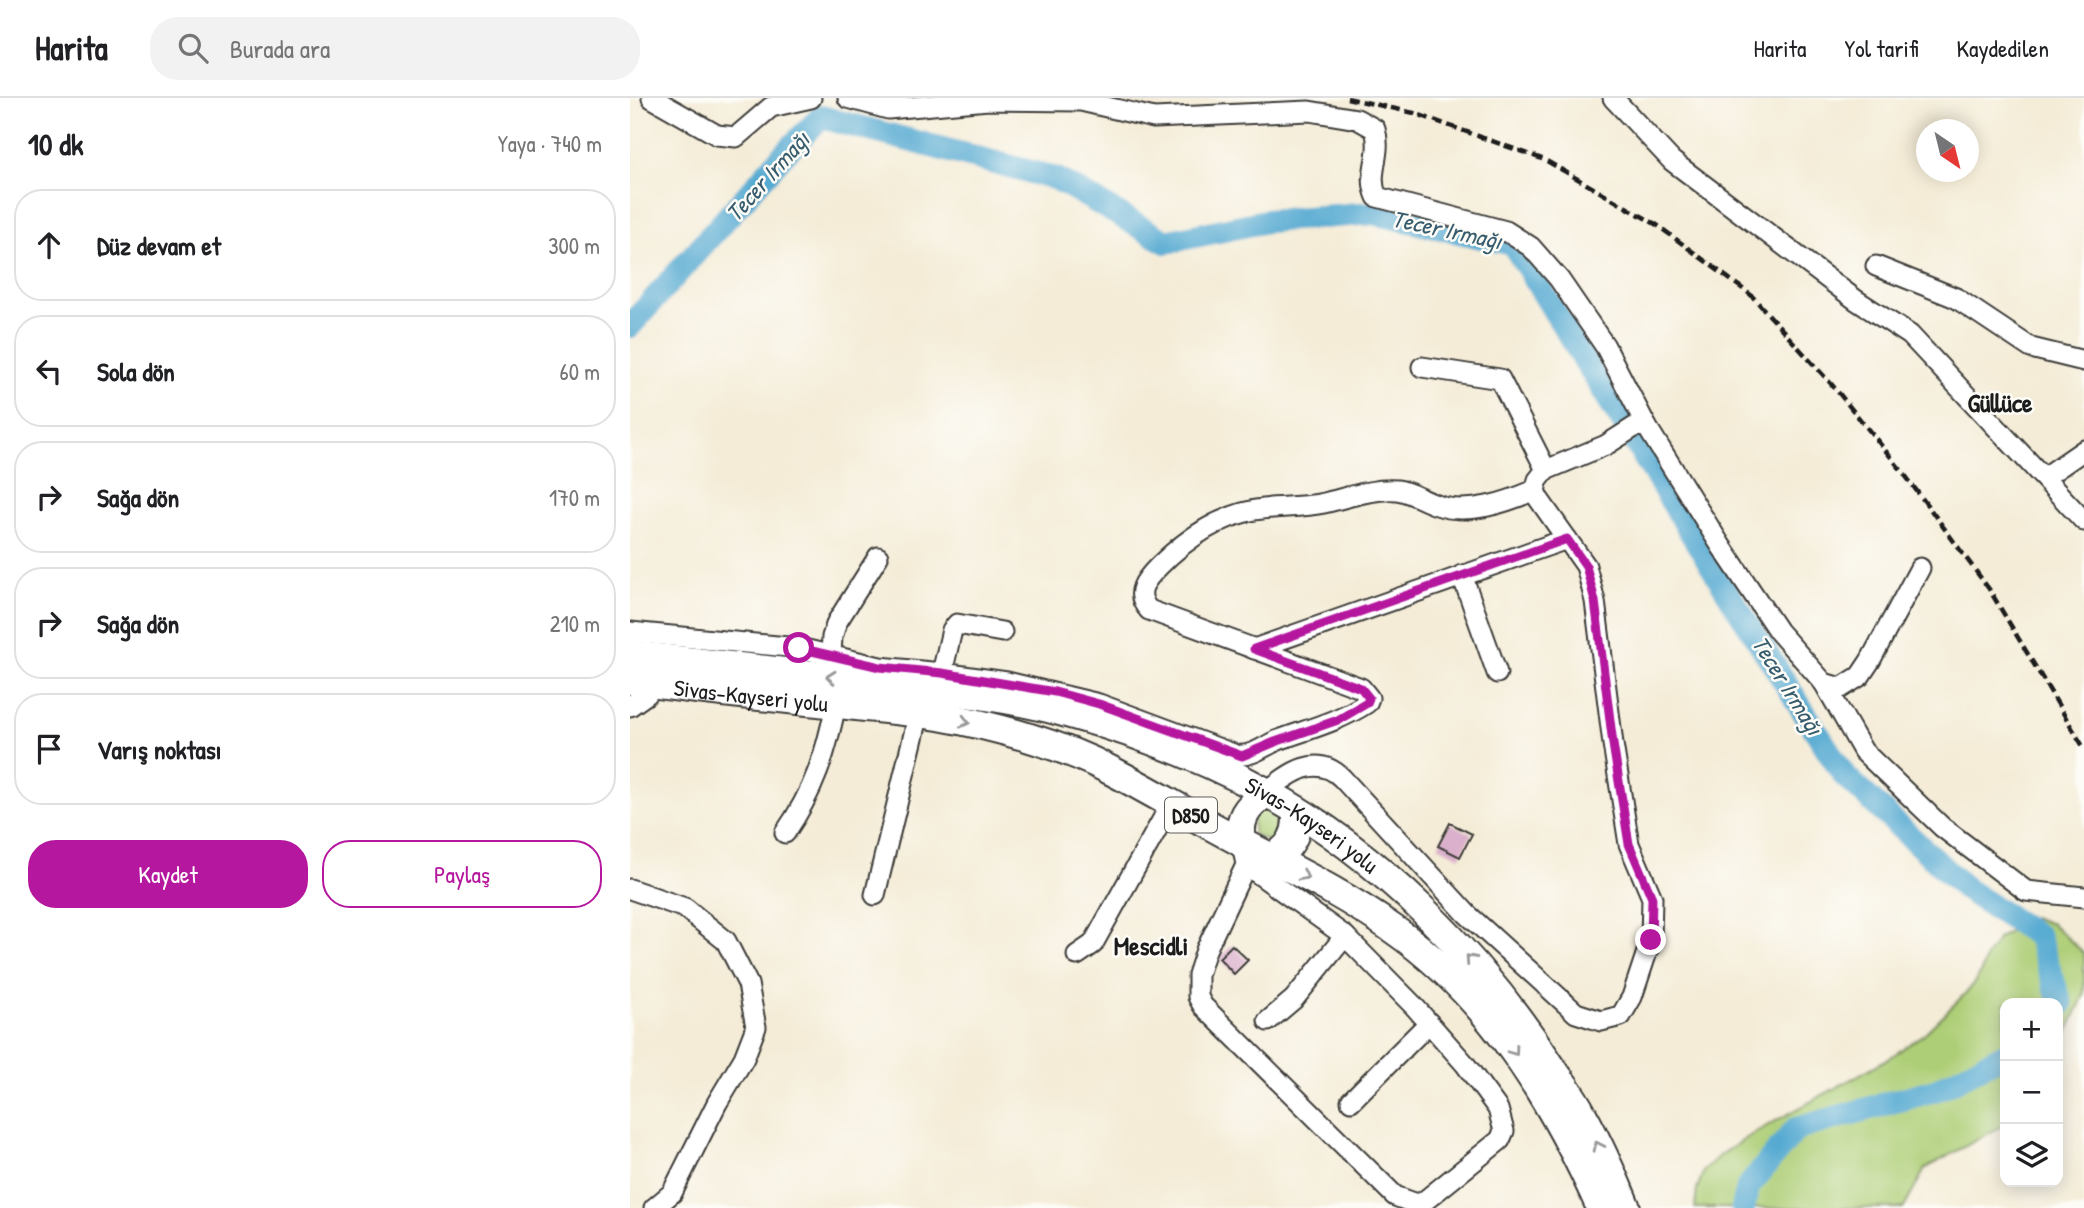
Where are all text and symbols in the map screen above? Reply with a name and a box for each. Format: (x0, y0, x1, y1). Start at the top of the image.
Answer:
search box (150, 17, 640, 80)
text: Harita (35, 26, 108, 70)
icon: search (174, 29, 212, 67)
text: Burada ara (230, 31, 330, 66)
text: Harita (1753, 32, 1806, 64)
text: Yol tarifi (1844, 32, 1918, 64)
text: Kaydedilen (1956, 32, 2049, 64)
north arrow (1916, 119, 1979, 182)
water label: Tecer Irmağı (718, 123, 818, 229)
text: 10 dk (28, 124, 83, 164)
text: Yaya · 740 m (498, 128, 602, 159)
water label: Tecer Irmağı (1389, 202, 1506, 258)
icon: ahead (30, 226, 68, 264)
text: Düz devam et (97, 228, 221, 263)
text: 300 m (548, 230, 600, 261)
icon: left (30, 352, 68, 390)
text: Sola dön (97, 354, 175, 389)
text: 60 m (560, 356, 600, 387)
district label: Güllüce (1968, 385, 2033, 420)
icon: right (30, 478, 68, 516)
text: Sağa dön (97, 480, 179, 515)
text: 170 m (549, 482, 600, 513)
icon: right (30, 604, 68, 642)
text: Sağa dön (97, 606, 179, 641)
text: 210 m (550, 608, 600, 639)
water label: Tecer Irmağı (1744, 629, 1832, 742)
route start (783, 632, 814, 663)
one-way arrow (826, 670, 837, 685)
street label: Sivas-Kayseri yolu (672, 671, 830, 718)
one-way arrow (959, 714, 971, 728)
icon: arrive (30, 730, 68, 768)
text: Varış noktası (97, 732, 222, 767)
street label: Sivas-Kayseri yolu (1240, 768, 1386, 880)
road number: D850 (1165, 798, 1217, 832)
button: Kaydet (28, 840, 308, 908)
button: Paylaş (322, 840, 602, 908)
one-way arrow (1297, 867, 1309, 881)
route end (1635, 924, 1666, 955)
district label: Mescidli (1114, 928, 1188, 963)
one-way arrow (1466, 954, 1478, 967)
map controls (2000, 998, 2063, 1187)
button: + (2000, 998, 2063, 1061)
one-way arrow (1506, 1043, 1518, 1056)
button: − (2000, 1061, 2063, 1124)
button: layers (2000, 1124, 2063, 1187)
one-way arrow (1593, 1141, 1607, 1153)

